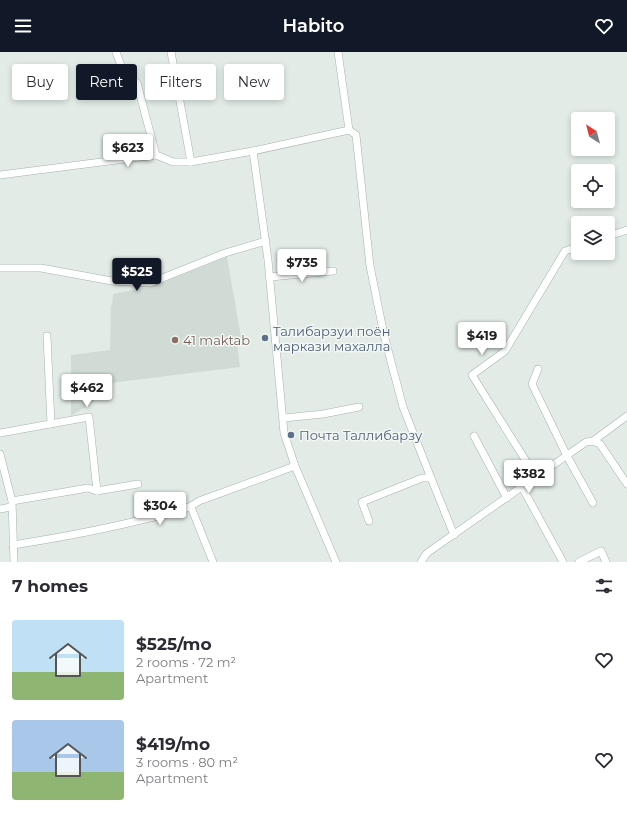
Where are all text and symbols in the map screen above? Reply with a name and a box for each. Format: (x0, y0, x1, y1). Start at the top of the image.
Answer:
icon: menu (12, 15, 34, 37)
text: Habito (283, 15, 344, 37)
icon: heart (593, 15, 615, 37)
chip: Buy (12, 64, 68, 100)
chip: Rent (76, 64, 137, 100)
chip: Filters (145, 64, 216, 100)
chip: New (224, 64, 284, 100)
north arrow (571, 112, 615, 156)
map controls (571, 112, 615, 260)
pin: $623 (104, 134, 152, 168)
text: $623 (112, 139, 144, 155)
button: locate (571, 164, 615, 208)
button: layers (571, 216, 615, 260)
pin: $735 (278, 249, 326, 283)
text: $735 (286, 254, 318, 270)
pin: $525 (113, 258, 161, 292)
text: $525 (121, 263, 153, 279)
pin: $419 (458, 322, 506, 356)
place label: Талибарзуи поён маркази махалла (273, 323, 390, 354)
text: $419 (467, 327, 497, 343)
place label: 41 maktab (183, 332, 250, 348)
marker: Талибарзуи поён маркази махалла (260, 333, 270, 343)
marker: 41 maktab (170, 335, 180, 345)
pin: $462 (63, 374, 111, 408)
text: $462 (70, 379, 104, 395)
place label: Почта Таллибарзу (299, 427, 423, 443)
marker: Почта Таллибарзу (286, 430, 296, 440)
pin: $382 (505, 460, 553, 494)
text: $382 (513, 465, 545, 481)
pin: $304 (136, 492, 184, 526)
text: $304 (143, 497, 177, 513)
icon: filters (593, 575, 615, 597)
text: 7 homes (12, 576, 88, 596)
text: $525/mo (136, 634, 212, 654)
icon: home (44, 636, 92, 684)
icon: heart (593, 649, 615, 671)
text: 2 rooms · 72 m² (136, 654, 236, 670)
text: Apartment (136, 670, 208, 686)
text: $419/mo (136, 734, 210, 754)
icon: home (44, 736, 92, 784)
icon: heart (593, 749, 615, 771)
text: 3 rooms · 80 m² (136, 754, 238, 770)
text: Apartment (136, 770, 208, 786)

